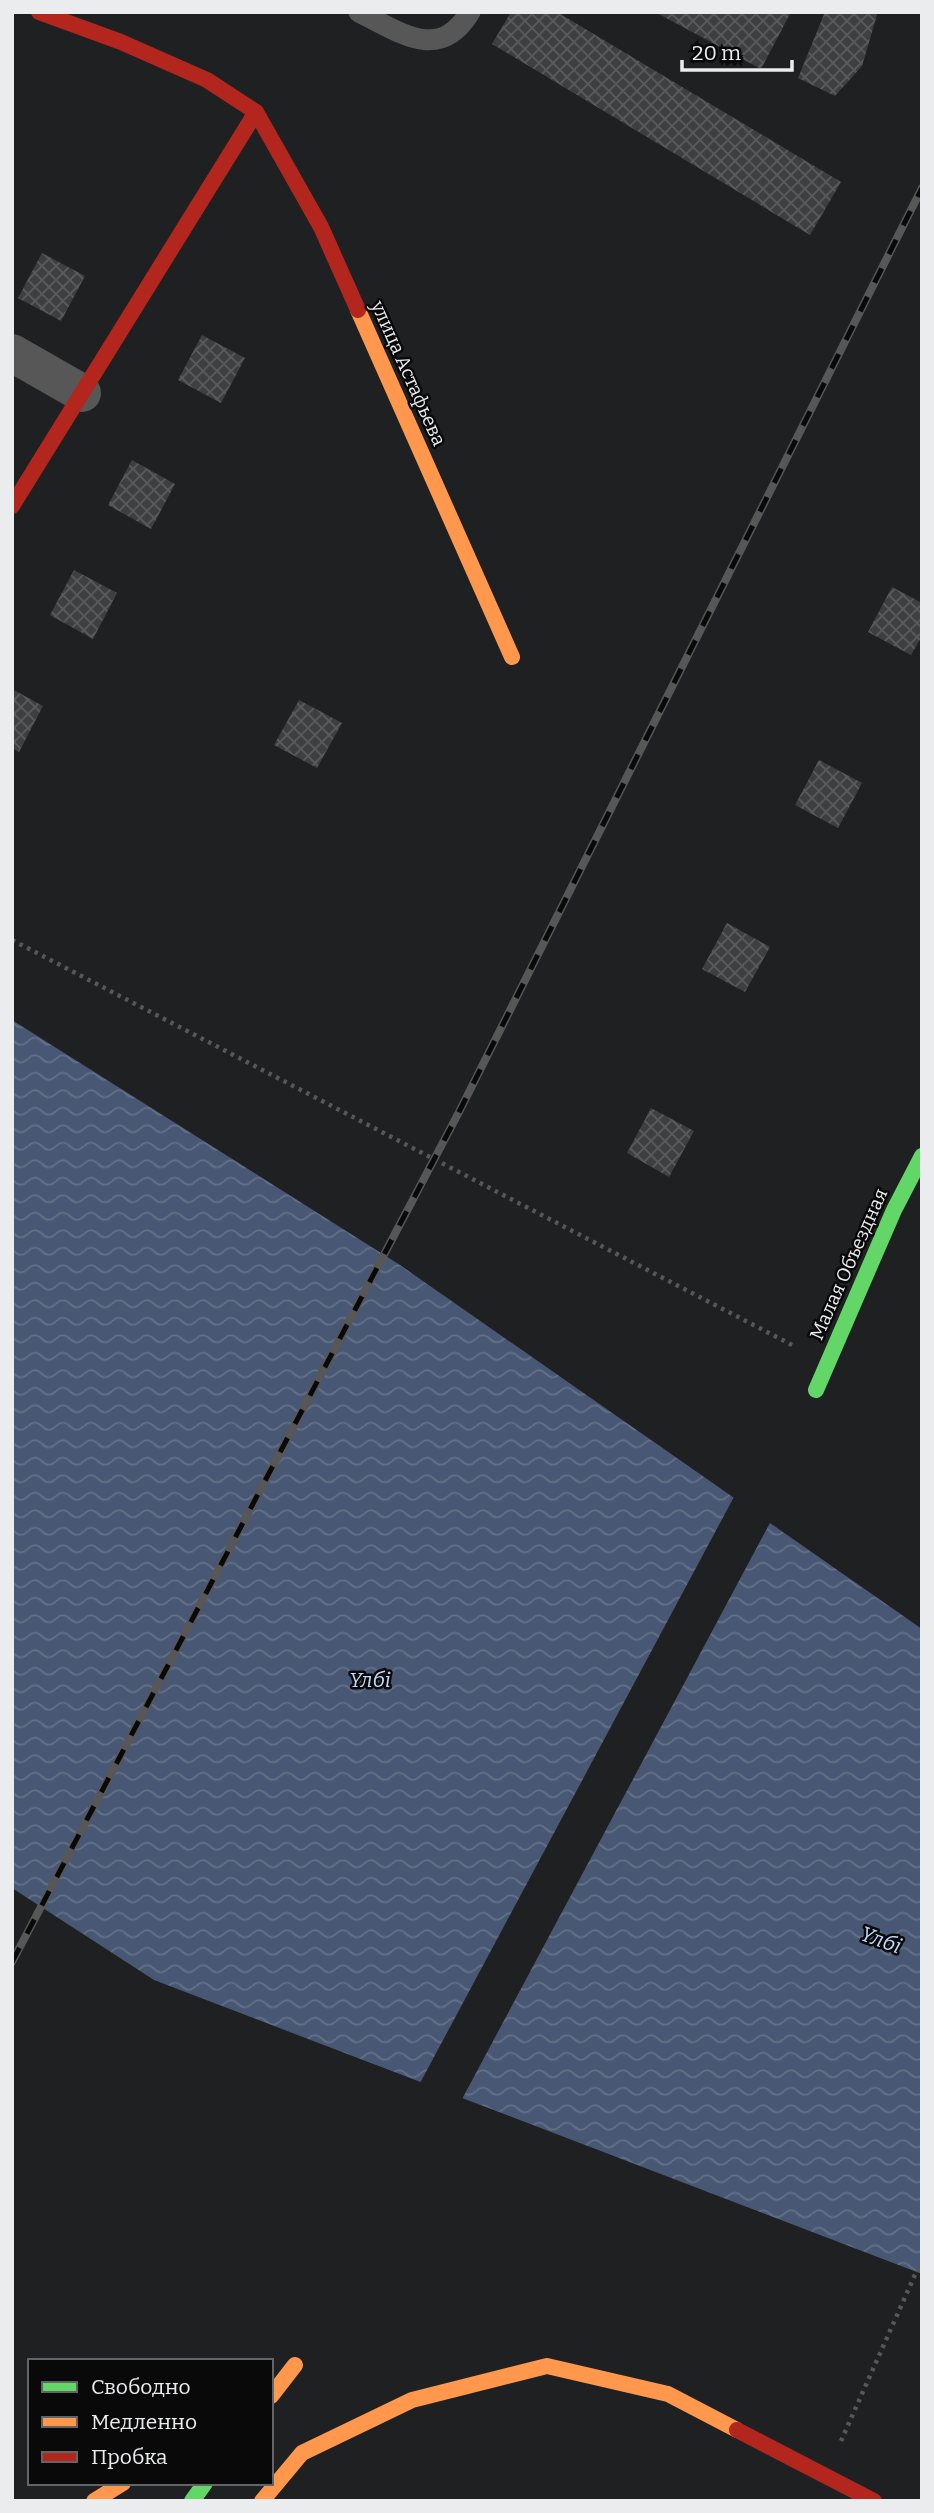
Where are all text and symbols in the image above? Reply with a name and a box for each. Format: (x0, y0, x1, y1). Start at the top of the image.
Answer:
scale bar (682, 28, 792, 72)
text: 20 m (692, 40, 741, 66)
street label: улица Астафьева (366, 296, 451, 450)
street label: Малая Объездная (805, 1185, 892, 1344)
water label: Үлбі (349, 1667, 391, 1693)
water label: Үлбі (857, 1921, 905, 1959)
legend (28, 2359, 273, 2485)
text: Свободно (91, 2374, 191, 2400)
text: Медленно (91, 2409, 197, 2435)
text: Пробка (91, 2444, 168, 2470)

